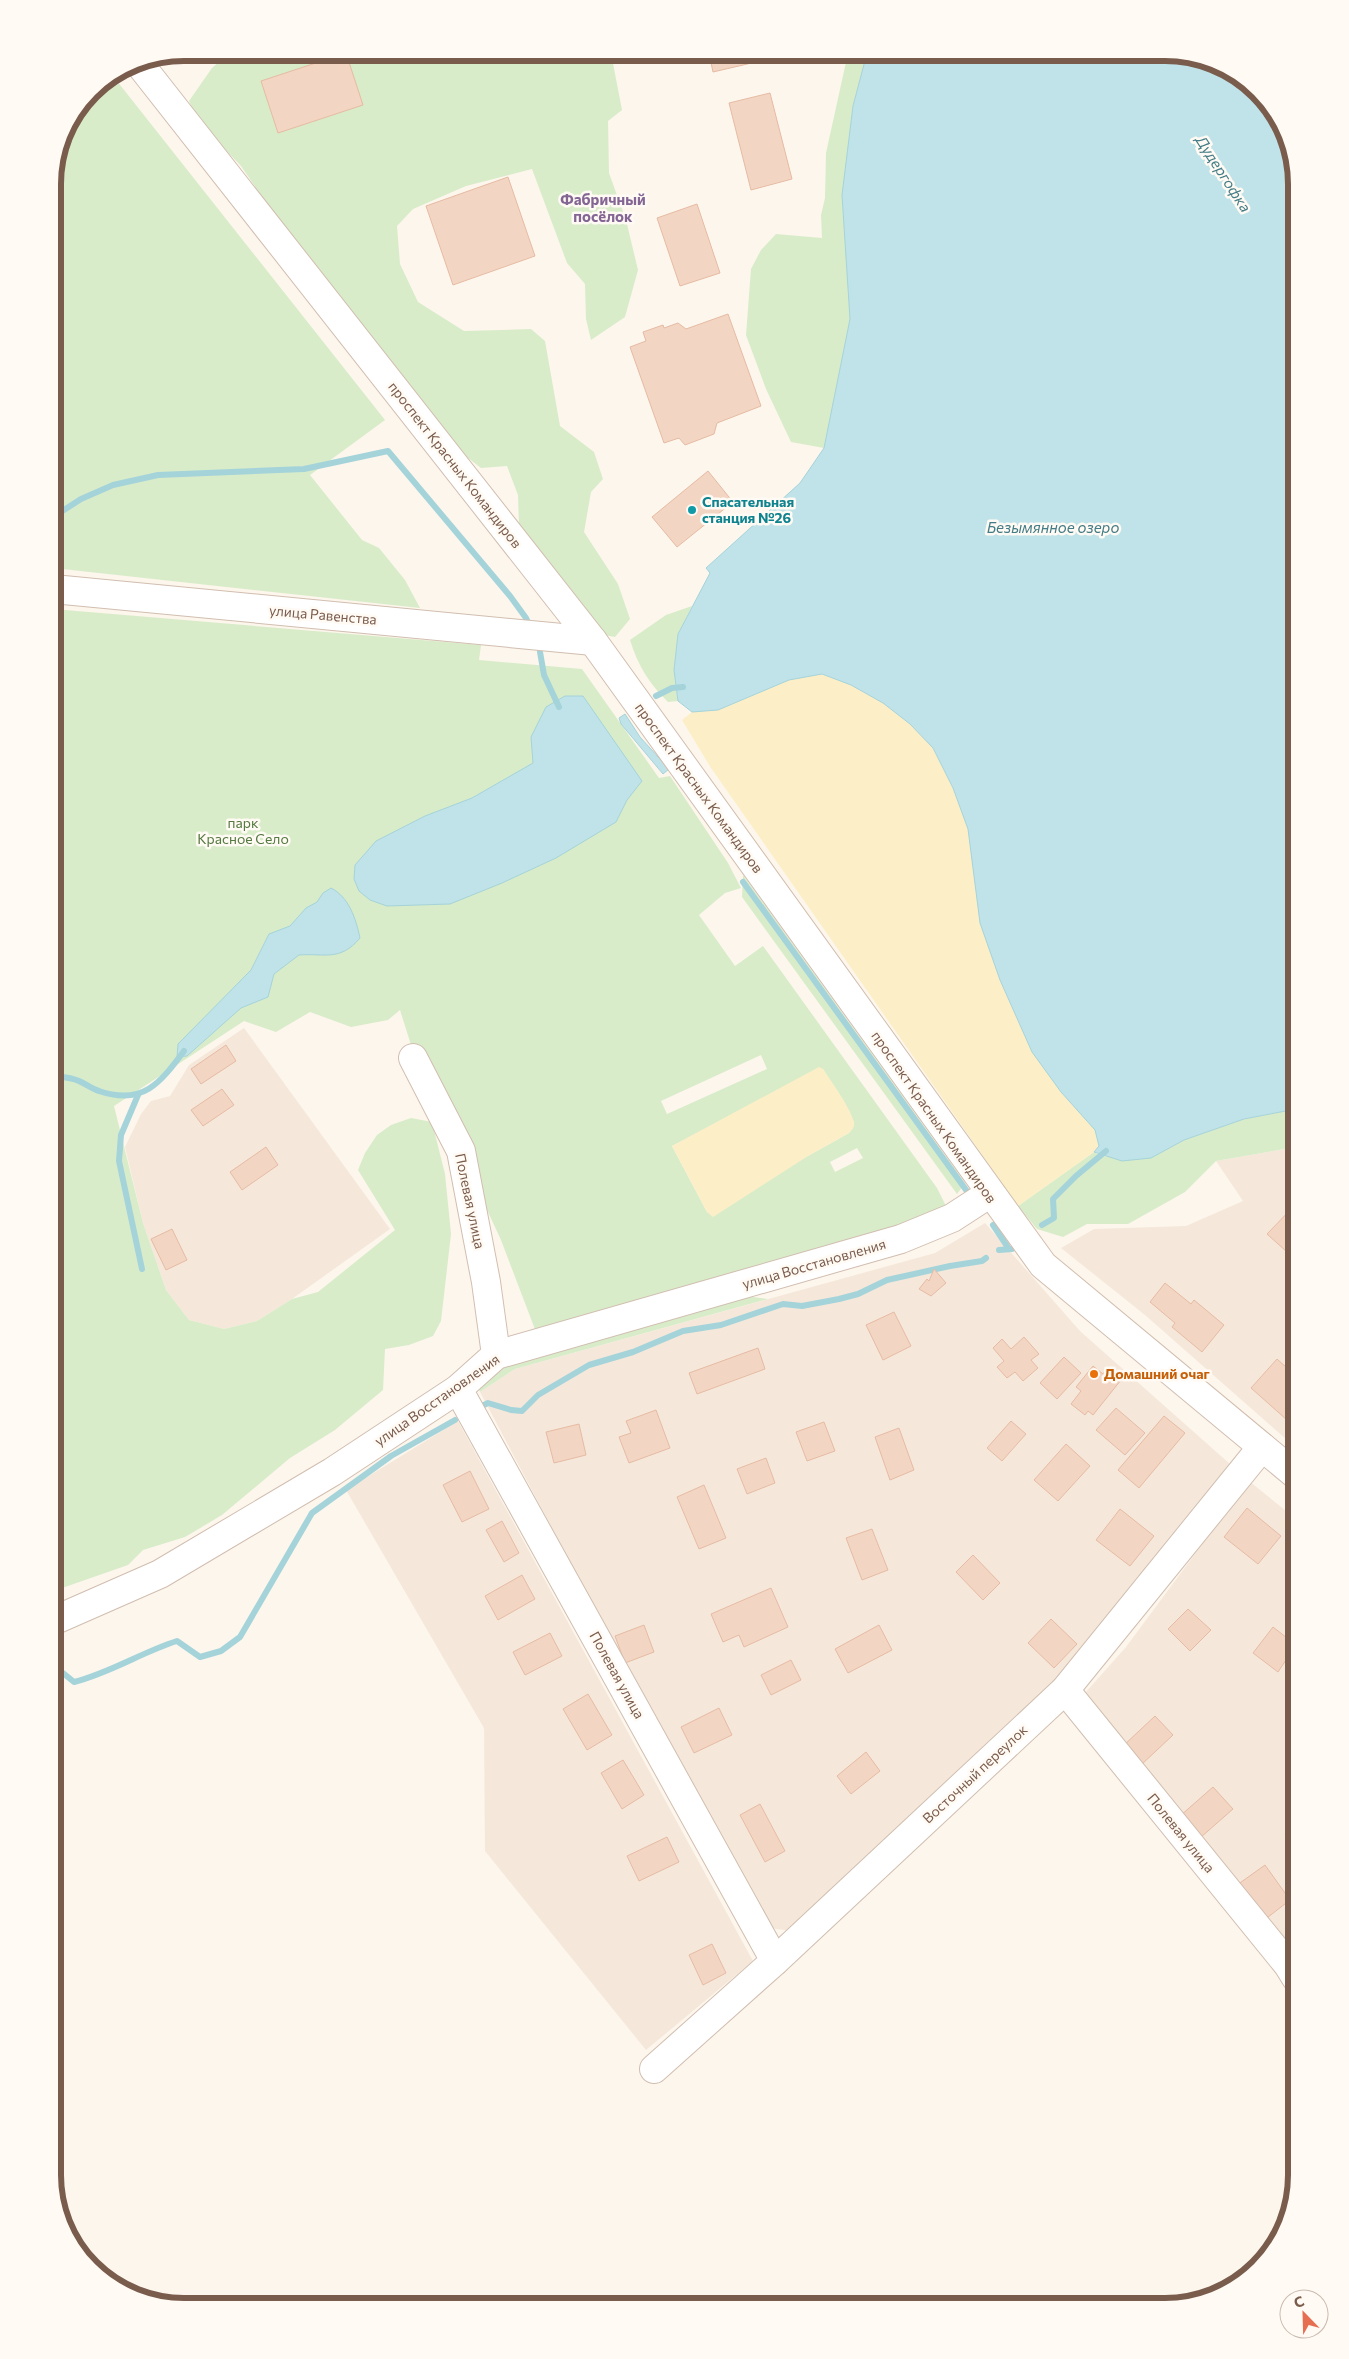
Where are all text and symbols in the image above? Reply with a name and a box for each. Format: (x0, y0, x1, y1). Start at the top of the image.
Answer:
water label: Дудергофка (1191, 130, 1255, 215)
district label: Фабричный посёлок (560, 190, 646, 225)
street label: проспект Красных Командиров (385, 378, 526, 551)
place label: Спасательная станция №26 (702, 493, 794, 526)
marker: Спасательная станция №26 (686, 504, 698, 516)
water label: Безымянное озеро (987, 518, 1119, 536)
street label: улица Равенства (269, 601, 378, 628)
street label: проспект Красных Командиров (632, 699, 767, 876)
park label: парк Красное Село (197, 814, 289, 847)
street label: проспект Красных Командиров (868, 1027, 1001, 1206)
street label: Полевая улица (452, 1152, 489, 1250)
street label: улица Восстановления (740, 1235, 888, 1292)
street label: улица Восстановления (371, 1350, 502, 1449)
place label: Домашний очаг (1104, 1365, 1210, 1382)
marker: Домашний очаг (1088, 1368, 1100, 1380)
street label: Полевая улица (586, 1628, 648, 1721)
street label: Восточный переулок (919, 1720, 1031, 1827)
street label: Полевая улица (1144, 1790, 1219, 1876)
north arrow (1279, 2289, 1329, 2339)
text: С (1291, 2292, 1306, 2311)

